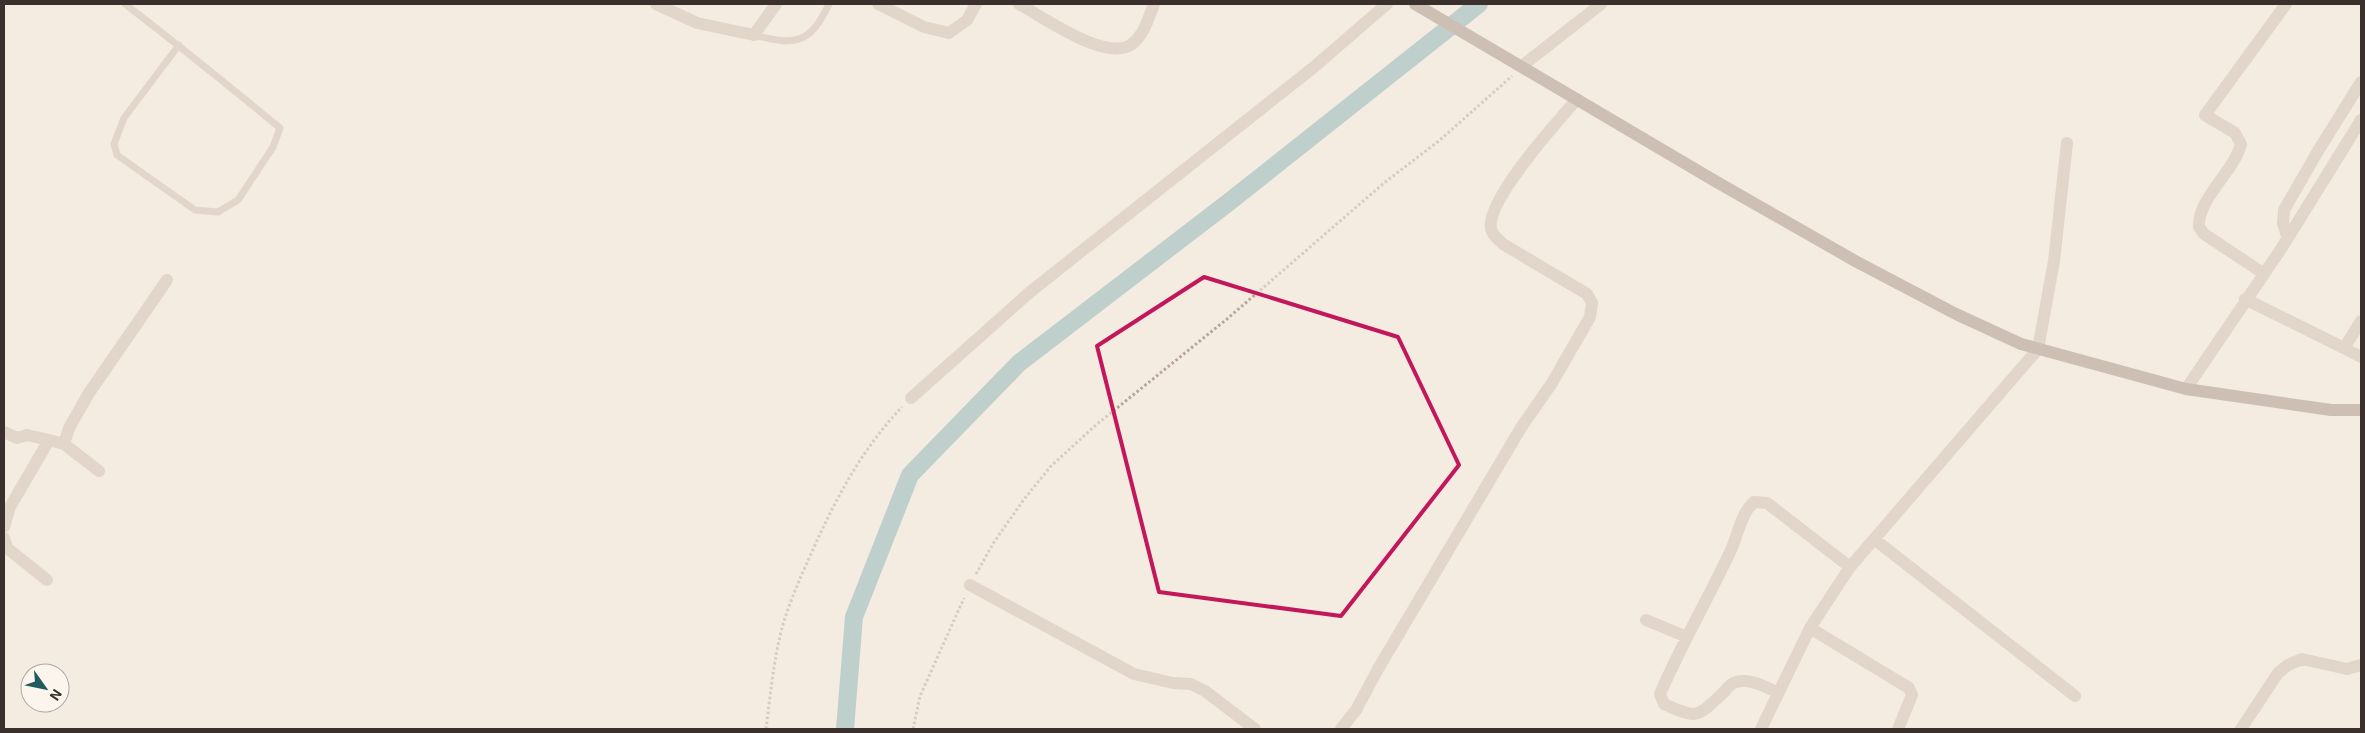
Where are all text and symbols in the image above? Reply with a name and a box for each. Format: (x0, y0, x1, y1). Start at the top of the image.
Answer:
north arrow (20, 663, 70, 713)
text: N (46, 686, 66, 704)

